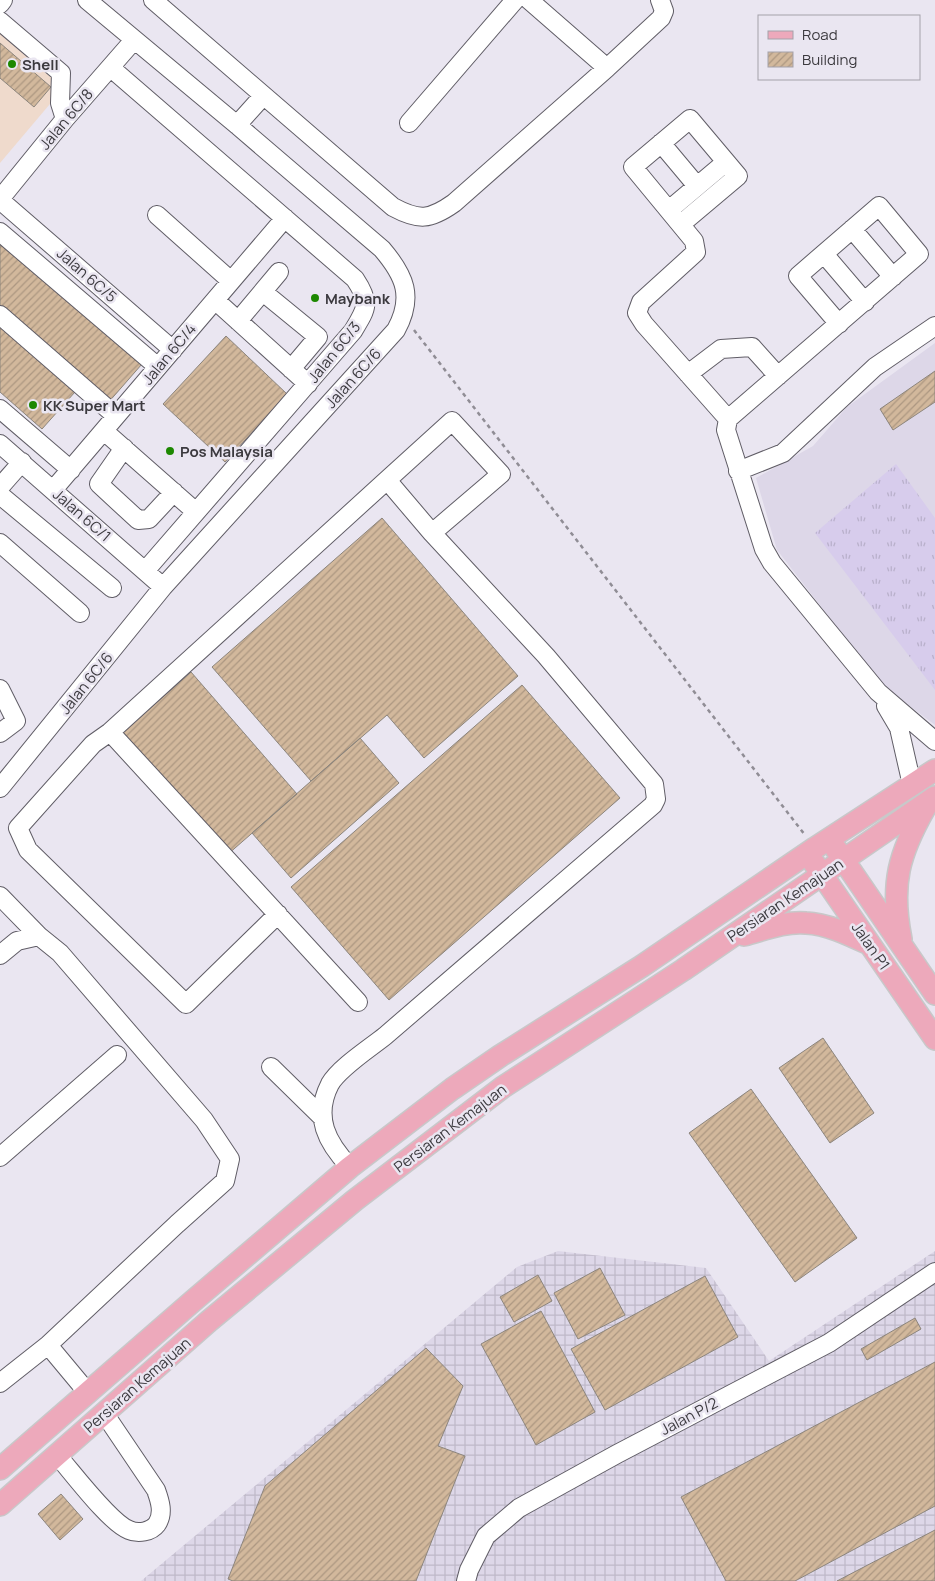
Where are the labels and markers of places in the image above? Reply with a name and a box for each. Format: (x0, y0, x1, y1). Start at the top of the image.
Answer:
place label: Shell (22, 54, 59, 75)
marker: Shell (6, 58, 18, 70)
place label: Maybank (325, 288, 391, 309)
marker: Maybank (309, 292, 321, 304)
place label: KK Super Mart (43, 395, 146, 416)
marker: KK Super Mart (27, 399, 39, 411)
place label: Pos Malaysia (180, 441, 273, 462)
marker: Pos Malaysia (164, 445, 176, 457)

